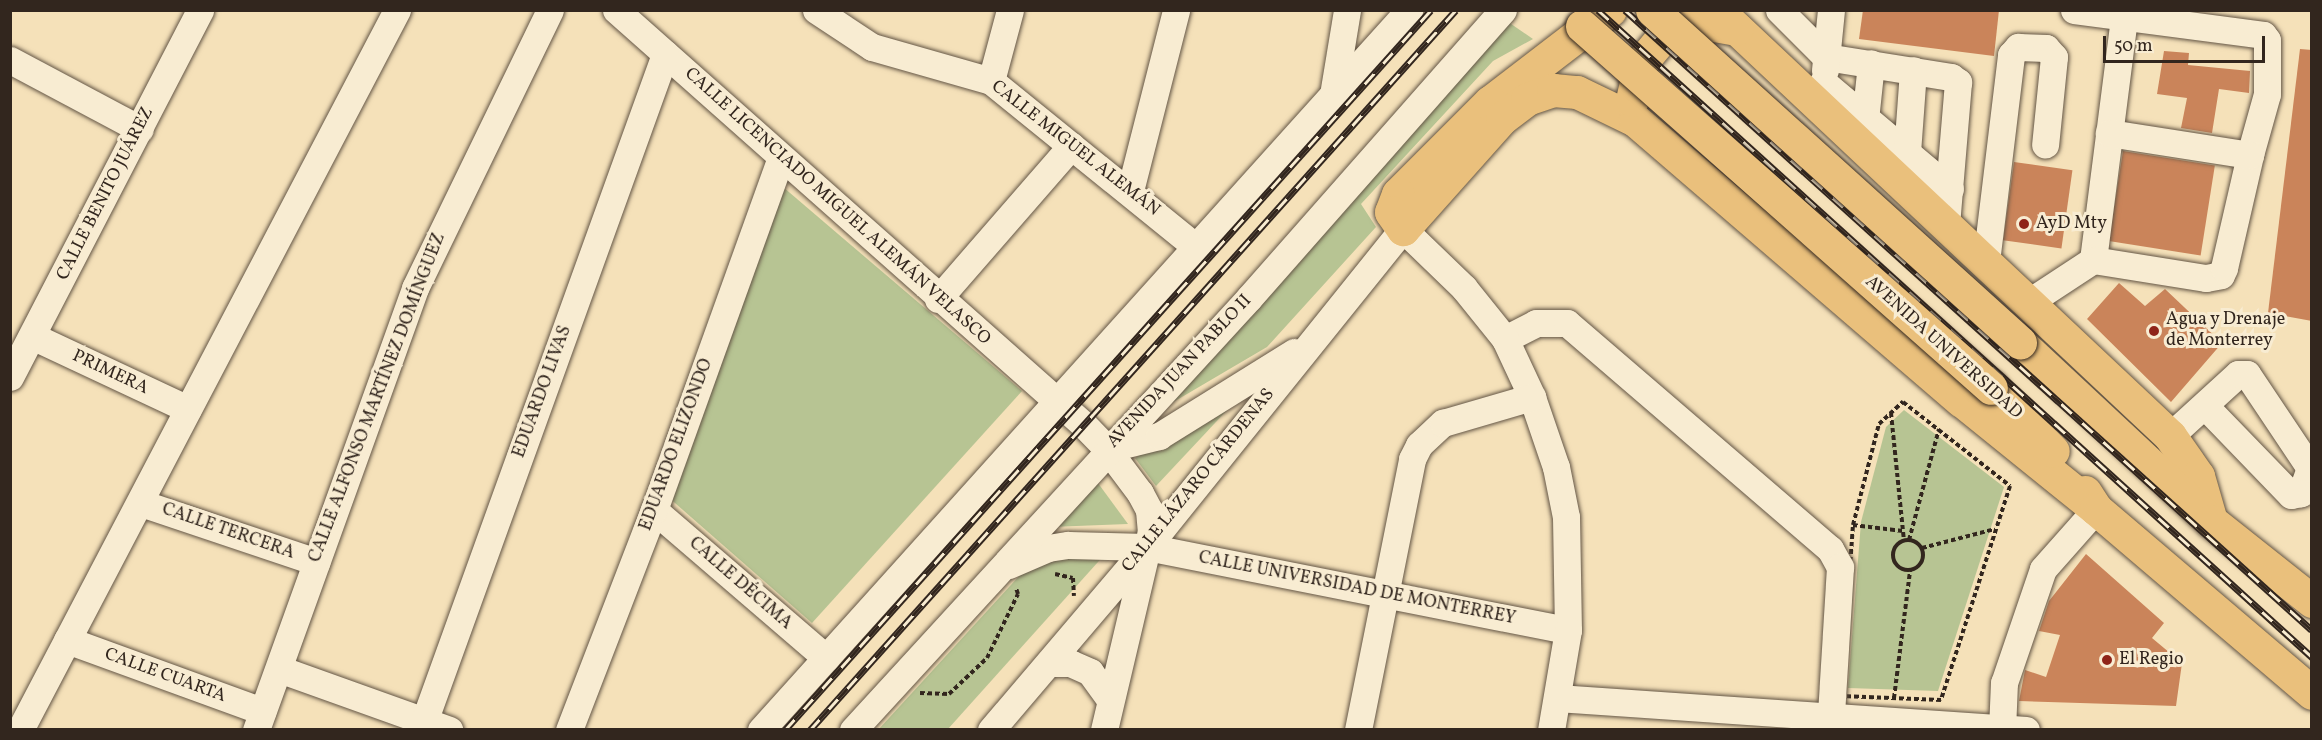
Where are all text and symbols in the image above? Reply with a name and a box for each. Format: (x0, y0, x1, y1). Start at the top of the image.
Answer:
scale bar (2106, 24, 2268, 62)
text: 50 m (2114, 34, 2153, 59)
street label: CALLE LICENCIADO MIGUEL ALEMÁN VELASCO (679, 63, 995, 351)
street label: CALLE MIGUEL ALEMÁN (986, 76, 1164, 222)
street label: CALLE BENITO JUÁREZ (53, 104, 159, 284)
place label: AyD Mty (2036, 213, 2107, 235)
marker: AyD Mty (2017, 217, 2031, 231)
street label: CALLE ALFONSO MARTÍNEZ DOMÍNGUEZ (305, 230, 451, 566)
street label: AVENIDA UNIVERSIDAD (1860, 272, 2026, 424)
street label: AVENIDA JUAN PABLO II (1103, 291, 1257, 453)
place label: Agua y Drenaje de Monterrey (2166, 310, 2286, 352)
street label: EDUARDO LIVAS (509, 323, 577, 461)
marker: Agua y Drenaje de Monterrey (2147, 324, 2161, 338)
street label: PRIMERA (68, 346, 152, 400)
street label: EDUARDO ELIZONDO (636, 356, 718, 534)
street label: CALLE LÁZARO CÁRDENAS (1118, 385, 1280, 577)
street label: CALLE TERCERA (159, 499, 297, 565)
street label: CALLE DÉCIMA (684, 533, 796, 635)
street label: CALLE UNIVERSIDAD DE MONTERREY (1197, 548, 1517, 630)
street label: CALLE CUARTA (101, 644, 229, 708)
place label: El Regio (2119, 649, 2183, 671)
marker: El Regio (2100, 653, 2114, 667)

